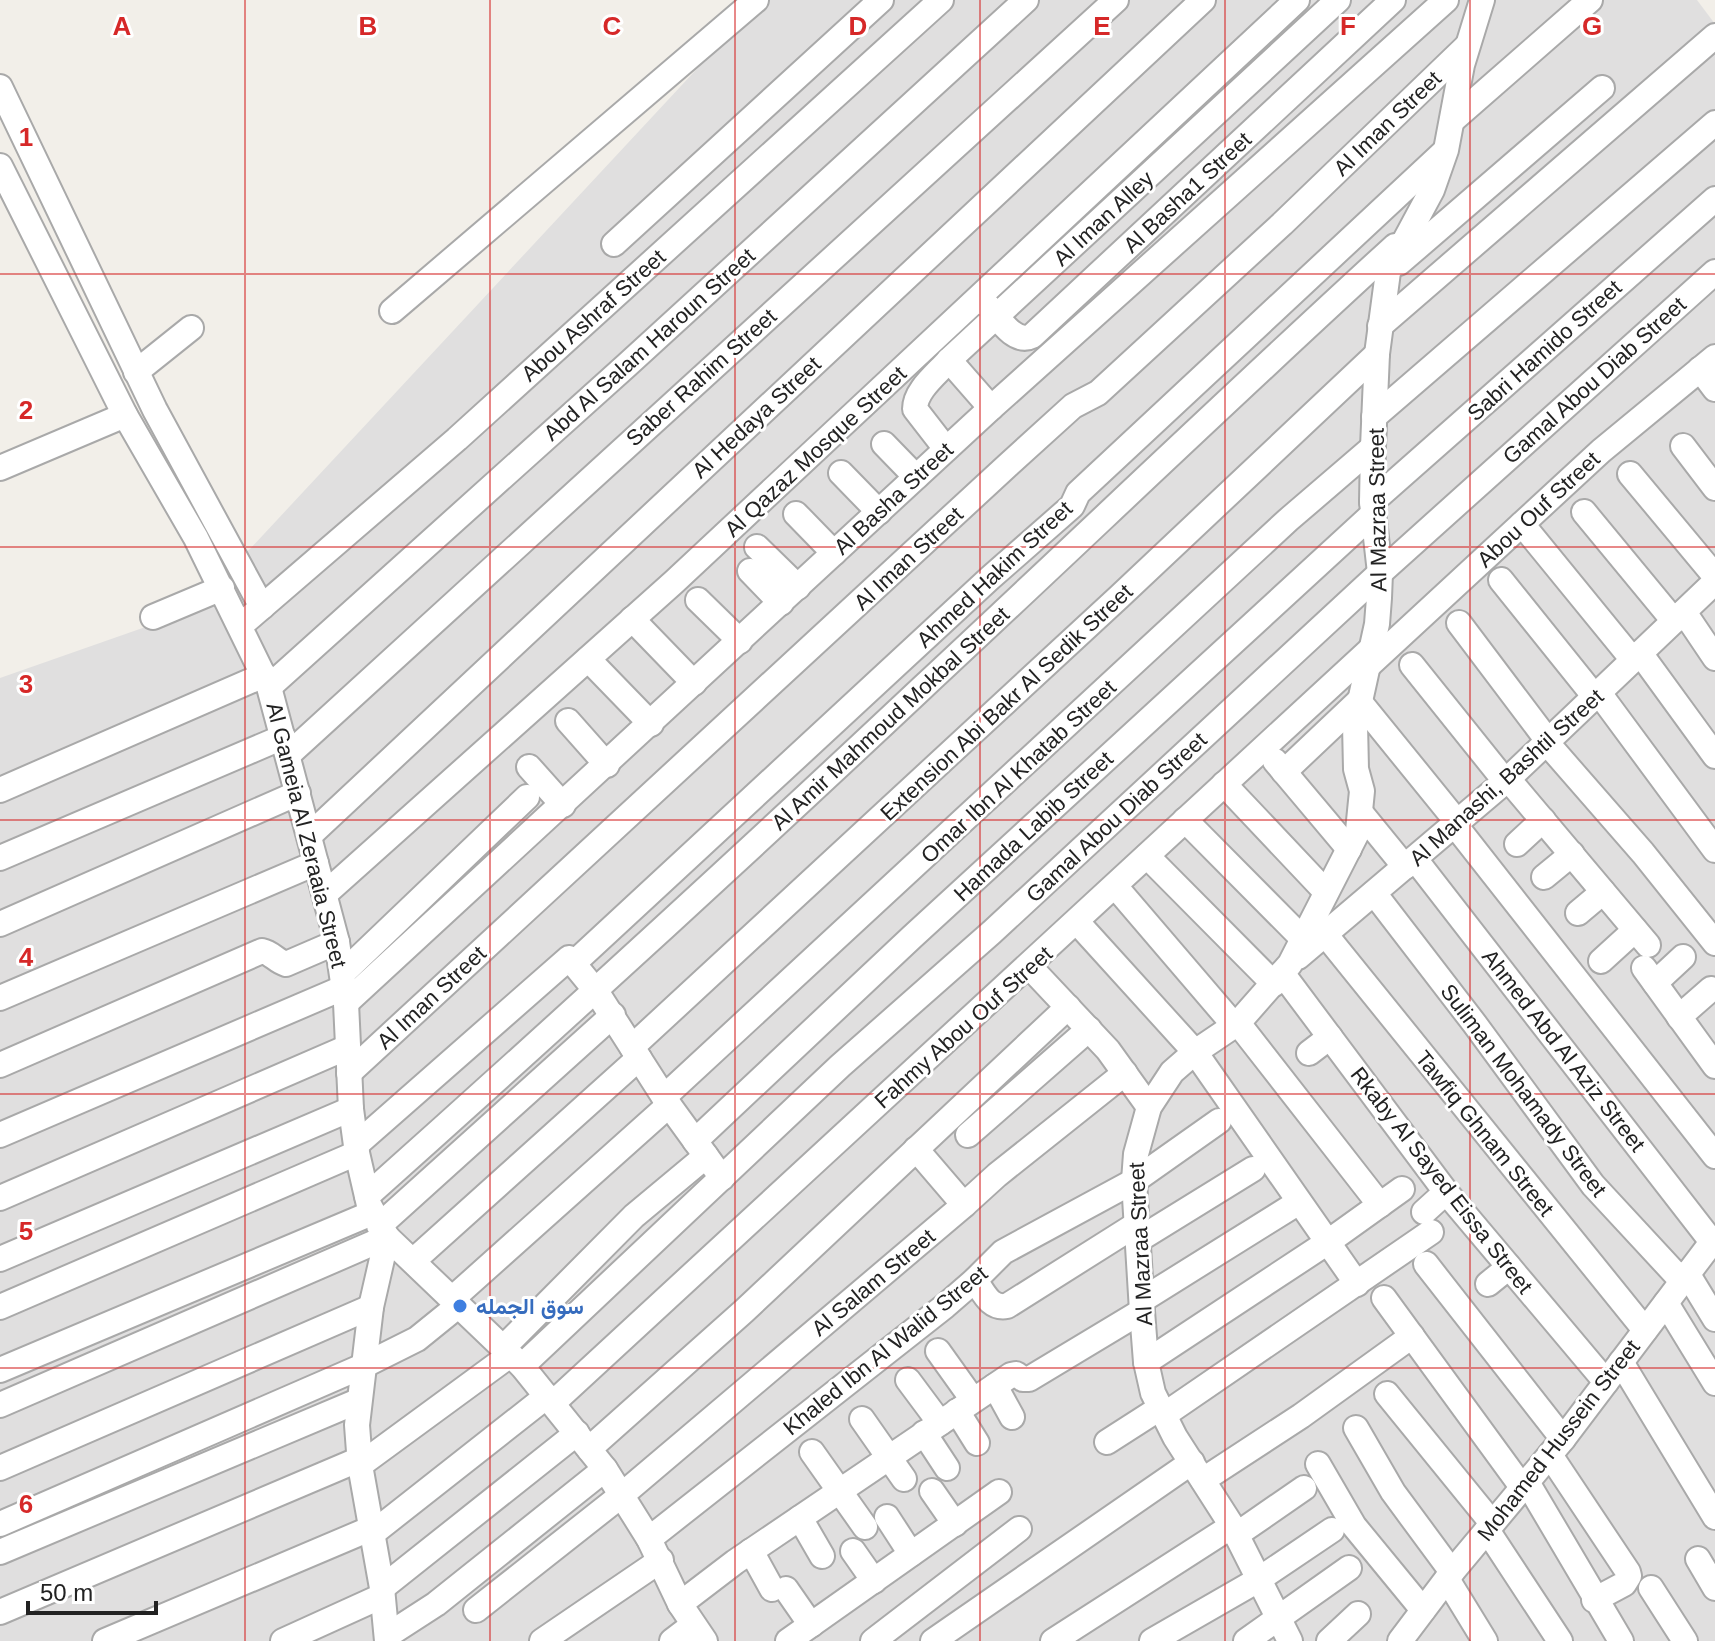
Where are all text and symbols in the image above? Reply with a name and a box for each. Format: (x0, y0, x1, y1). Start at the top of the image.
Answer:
text: A (113, 11, 132, 41)
text: B (359, 11, 377, 41)
text: C (603, 11, 622, 41)
text: D (849, 11, 867, 41)
text: E (1093, 11, 1111, 41)
text: F (1340, 11, 1356, 41)
text: G (1582, 11, 1602, 41)
street label: Al Iman Street (1329, 66, 1446, 181)
text: 1 (19, 122, 33, 152)
street label: Al Basha1 Street (1118, 127, 1256, 258)
street label: Al Iman Alley (1048, 166, 1158, 271)
street label: Abd Al Salam Haroun Street (539, 243, 760, 446)
street label: Abou Ashraf Street (516, 244, 670, 386)
street label: Sabri Hamido Street (1462, 275, 1626, 426)
street label: Gamal Abou Diab Street (1498, 292, 1691, 469)
street label: Saber Rahim Street (621, 303, 781, 451)
street label: Al Hedaya Street (687, 352, 826, 483)
street label: Al Qazaz Mosque Street (720, 361, 911, 542)
text: 2 (19, 395, 33, 425)
street label: Al Mazraa Street (1364, 428, 1391, 592)
street label: Al Basha Street (829, 437, 958, 560)
street label: Abou Ouf Street (1472, 446, 1605, 572)
street label: Ahmed Hakim Street (912, 496, 1077, 653)
street label: Al Iman Street (849, 502, 968, 615)
street label: Extension Abi Bakr Al Sedik Street (875, 579, 1137, 826)
street label: Al Amir Mahmoud Mokbal Street (766, 602, 1014, 835)
text: 3 (19, 669, 33, 699)
street label: Omar Ibn Al Khatab Street (916, 675, 1121, 868)
street label: Al Manashi, Bashtil Street (1404, 684, 1608, 871)
street label: Al Gameia Al Zeraaia Street (261, 700, 352, 970)
street label: Gamal Abou Diab Street (1021, 727, 1212, 907)
street label: Hamada Labib Street (949, 746, 1118, 906)
street label: Al Iman Street (372, 941, 491, 1054)
street label: Fahmy Abou Ouf Street (870, 941, 1057, 1114)
text: 4 (19, 942, 34, 972)
street label: Ahmed Abd Al Aziz Street (1477, 944, 1650, 1156)
street label: Suliman Mohamady Street (1436, 979, 1612, 1201)
street label: Tawfiq Ghnam Street (1410, 1046, 1559, 1221)
street label: Rkaby Al Sayed Eissa Street (1346, 1062, 1538, 1298)
street label: Al Mazraa Street (1124, 1162, 1157, 1326)
text: 5 (19, 1216, 33, 1246)
street label: Al Salam Street (807, 1224, 940, 1341)
street label: Khaled Ibn Al Walid Street (778, 1261, 992, 1440)
place label: سوق الجمله (476, 1294, 584, 1320)
marker: سوق الجمله (451, 1297, 469, 1315)
street label: Mohamed Hussein Street (1472, 1335, 1645, 1546)
text: 6 (19, 1489, 33, 1519)
scale bar (28, 1565, 156, 1615)
text: 50 m (40, 1579, 93, 1606)

